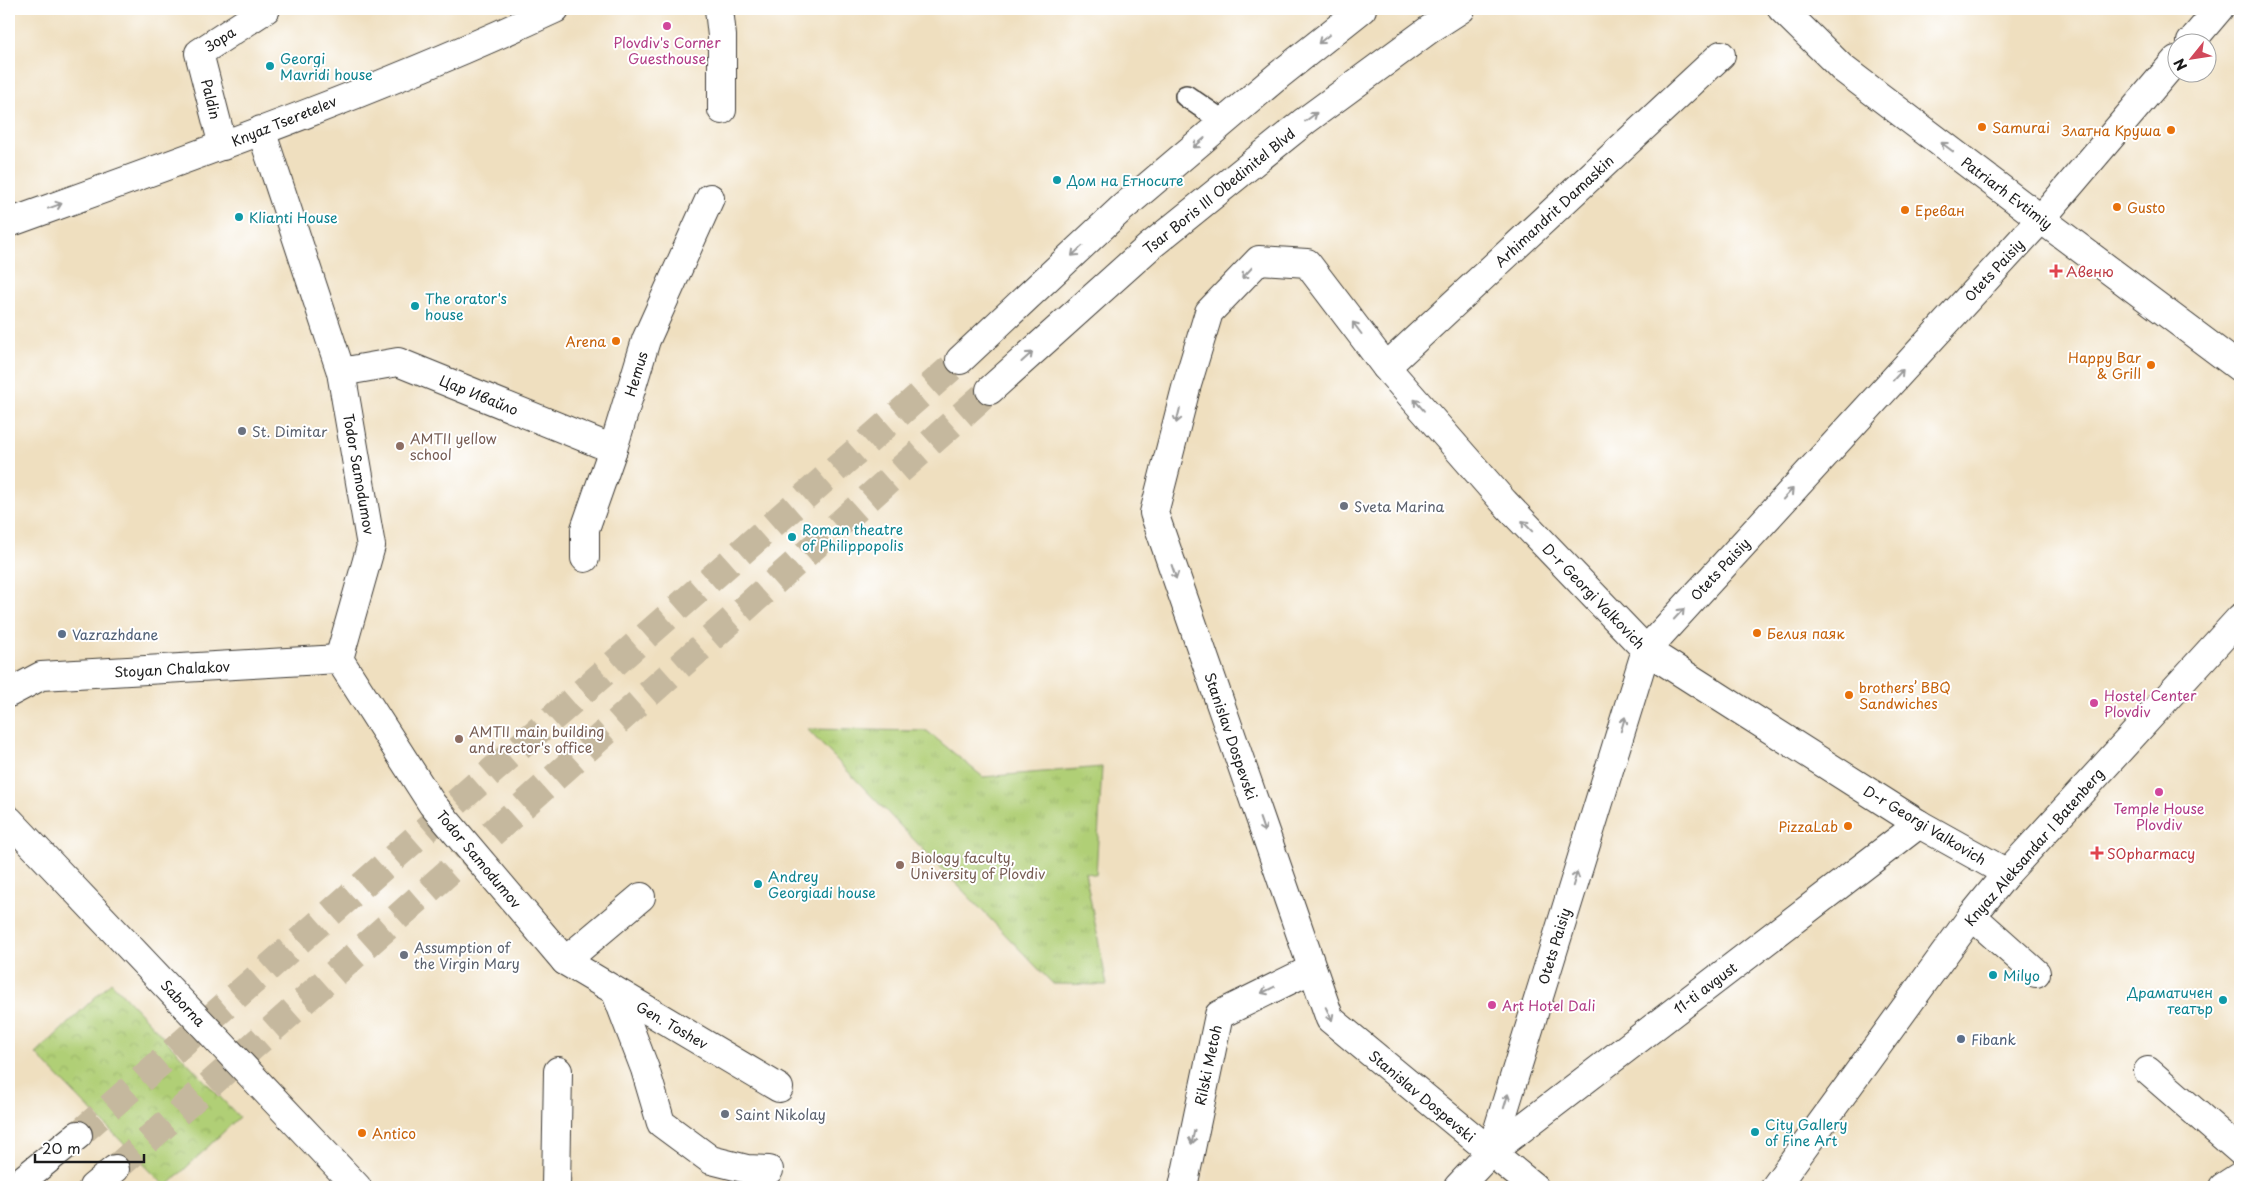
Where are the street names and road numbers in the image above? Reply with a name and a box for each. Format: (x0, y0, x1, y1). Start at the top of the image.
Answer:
street label: Зора (200, 21, 240, 57)
street label: Paldin (196, 77, 226, 121)
street label: Knyaz Tseretelev (228, 90, 340, 152)
street label: Tsar Boris III Obedinitel Blvd (1138, 123, 1300, 259)
street label: Arhimandrit Damaskin (1490, 150, 1618, 272)
street label: Patriarh Evtimiy (1957, 152, 2057, 234)
street label: Otets Paisiy (1959, 234, 2029, 306)
street label: Hemus (619, 349, 653, 399)
street label: Цар Ивайло (436, 370, 522, 420)
street label: Todor Samodumov (338, 412, 380, 536)
street label: Otets Paisiy (1685, 533, 1755, 605)
street label: D-r Georgi Valkovich (1538, 539, 1650, 653)
street label: Stoyan Chalakov (114, 655, 230, 683)
street label: Stanislav Dospevski (1199, 670, 1263, 802)
street label: Knyaz Aleksandar I Batenberg (1959, 763, 2109, 931)
street label: D-r Georgi Valkovich (1860, 780, 1990, 870)
street label: Todor Samodumov (432, 805, 526, 913)
street label: Otets Paisiy (1532, 905, 1576, 987)
street label: 11-ti avgust (1669, 957, 1742, 1019)
street label: Saborna (156, 975, 210, 1031)
street label: Gen. Toshev (632, 996, 712, 1054)
street label: Rilski Metoh (1189, 1023, 1227, 1107)
street label: Stanislav Dospevski (1364, 1045, 1480, 1147)

